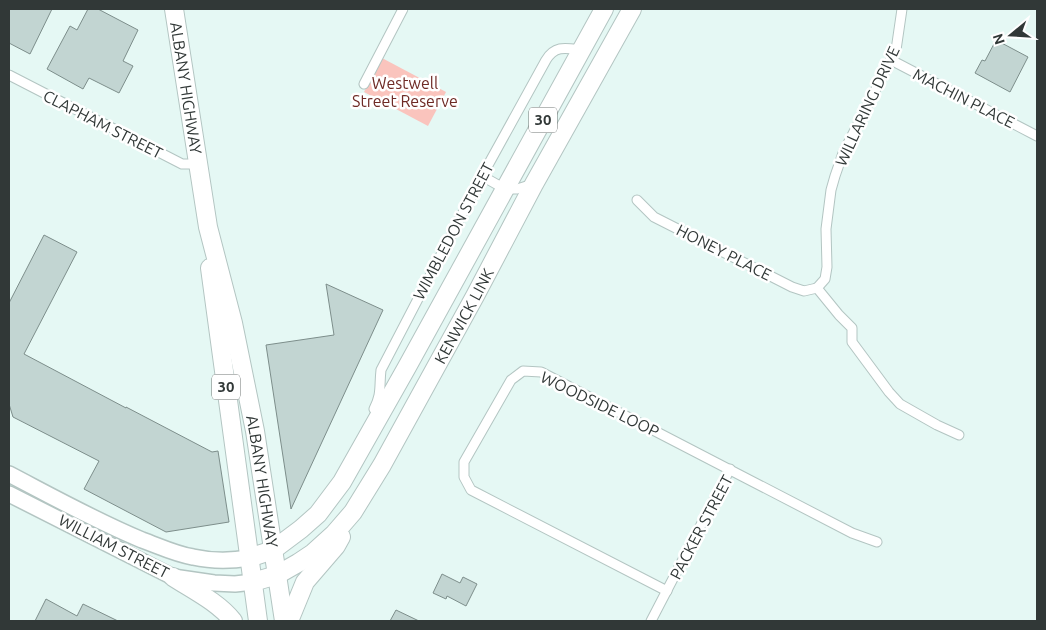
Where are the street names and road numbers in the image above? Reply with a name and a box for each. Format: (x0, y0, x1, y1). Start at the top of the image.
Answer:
street label: ALBANY HIGHWAY (167, 21, 206, 156)
street label: WILLARING DRIVE (831, 43, 903, 169)
street label: MACHIN PLACE (910, 65, 1018, 131)
street label: CLAPHAM STREET (40, 86, 166, 162)
road number: 30 (529, 108, 557, 132)
street label: WIMBLEDON STREET (409, 159, 497, 303)
street label: HONEY PLACE (674, 220, 774, 284)
street label: KENWICK LINK (431, 265, 497, 367)
street label: WOODSIDE LOOP (538, 368, 662, 440)
road number: 30 (212, 374, 240, 400)
street label: ALBANY HIGHWAY (243, 414, 282, 550)
street label: PACKER STREET (666, 472, 736, 582)
street label: WILLIAM STREET (56, 510, 172, 582)

